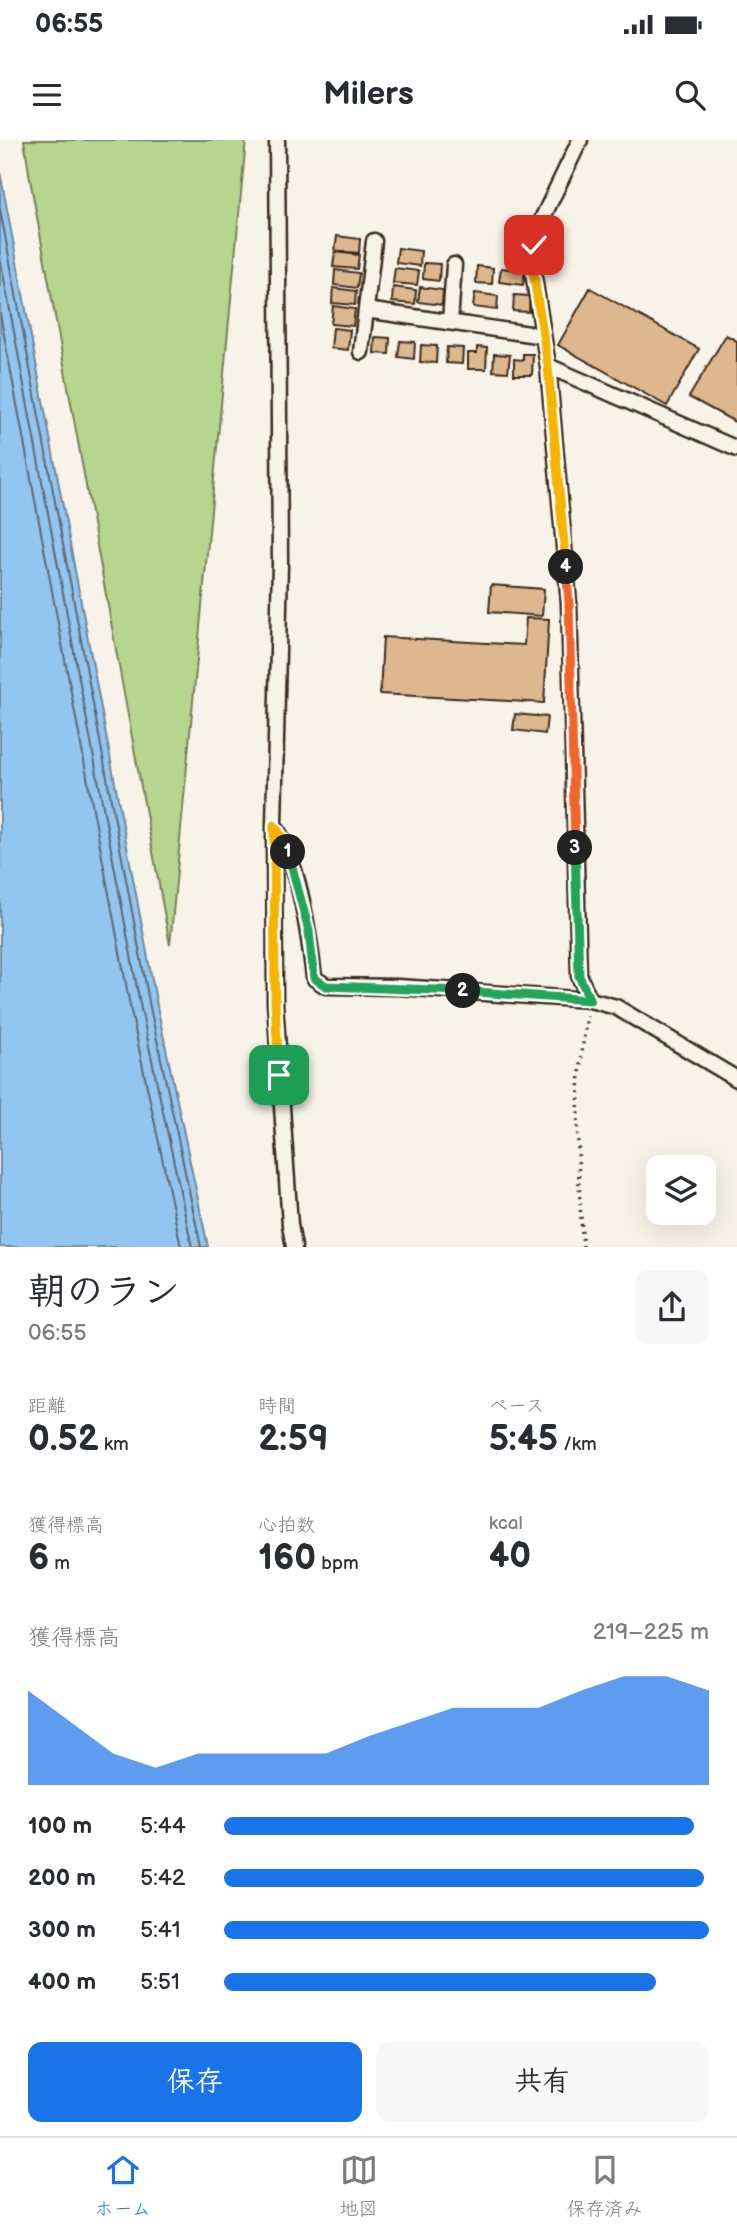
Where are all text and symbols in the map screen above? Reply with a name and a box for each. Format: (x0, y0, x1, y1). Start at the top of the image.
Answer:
text: 06:55 (35, 9, 103, 40)
text: Milers (323, 75, 414, 114)
icon: menu (28, 76, 66, 114)
icon: search (671, 76, 709, 114)
pin (504, 215, 564, 275)
icon: check (515, 226, 553, 264)
pin: 4 (548, 550, 584, 584)
text: 4 (560, 555, 571, 578)
pin: 3 (558, 830, 592, 866)
pin: 1 (270, 834, 306, 870)
text: 3 (569, 836, 580, 859)
text: 1 (284, 840, 292, 863)
pin: 2 (446, 974, 480, 1008)
text: 2 (457, 979, 468, 1002)
pin (249, 1045, 309, 1105)
icon: arrive (260, 1056, 298, 1094)
map controls (646, 1155, 716, 1225)
button: layers (646, 1155, 716, 1225)
text: 朝のラン (28, 1270, 180, 1315)
button: share (635, 1270, 709, 1344)
text: 06:55 (28, 1319, 87, 1347)
text: 距離 (28, 1395, 66, 1418)
text: 時間 (258, 1395, 296, 1418)
text: ペース (489, 1395, 545, 1418)
text: 0.52 (28, 1418, 99, 1461)
text: 2:59 (258, 1418, 328, 1461)
text: 5:45 (489, 1418, 558, 1461)
text: km (99, 1433, 129, 1456)
text: /km (558, 1433, 597, 1456)
text: kcal (489, 1512, 523, 1535)
text: 獲得標高 (28, 1514, 104, 1537)
text: 心拍数 (258, 1514, 315, 1537)
text: 40 (489, 1535, 531, 1578)
text: 6 (28, 1537, 49, 1580)
text: 160 (258, 1537, 316, 1580)
text: m (49, 1552, 70, 1575)
text: bpm (316, 1552, 359, 1575)
text: 219–225 m (593, 1618, 709, 1646)
text: 獲得標高 (28, 1624, 120, 1652)
text: 100 m (28, 1812, 92, 1840)
text: 5:44 (140, 1812, 186, 1840)
text: 200 m (28, 1864, 96, 1892)
text: 5:42 (140, 1864, 185, 1892)
text: 300 m (28, 1916, 96, 1944)
text: 5:41 (140, 1916, 181, 1944)
text: 400 m (28, 1968, 96, 1996)
text: 5:51 (140, 1968, 180, 1996)
button: 保存 (28, 2042, 362, 2122)
button: 共有 (376, 2042, 709, 2122)
tab: ホーム (94, 2151, 151, 2221)
tab: 地図 (340, 2151, 378, 2221)
tab: 保存済み (567, 2151, 643, 2221)

